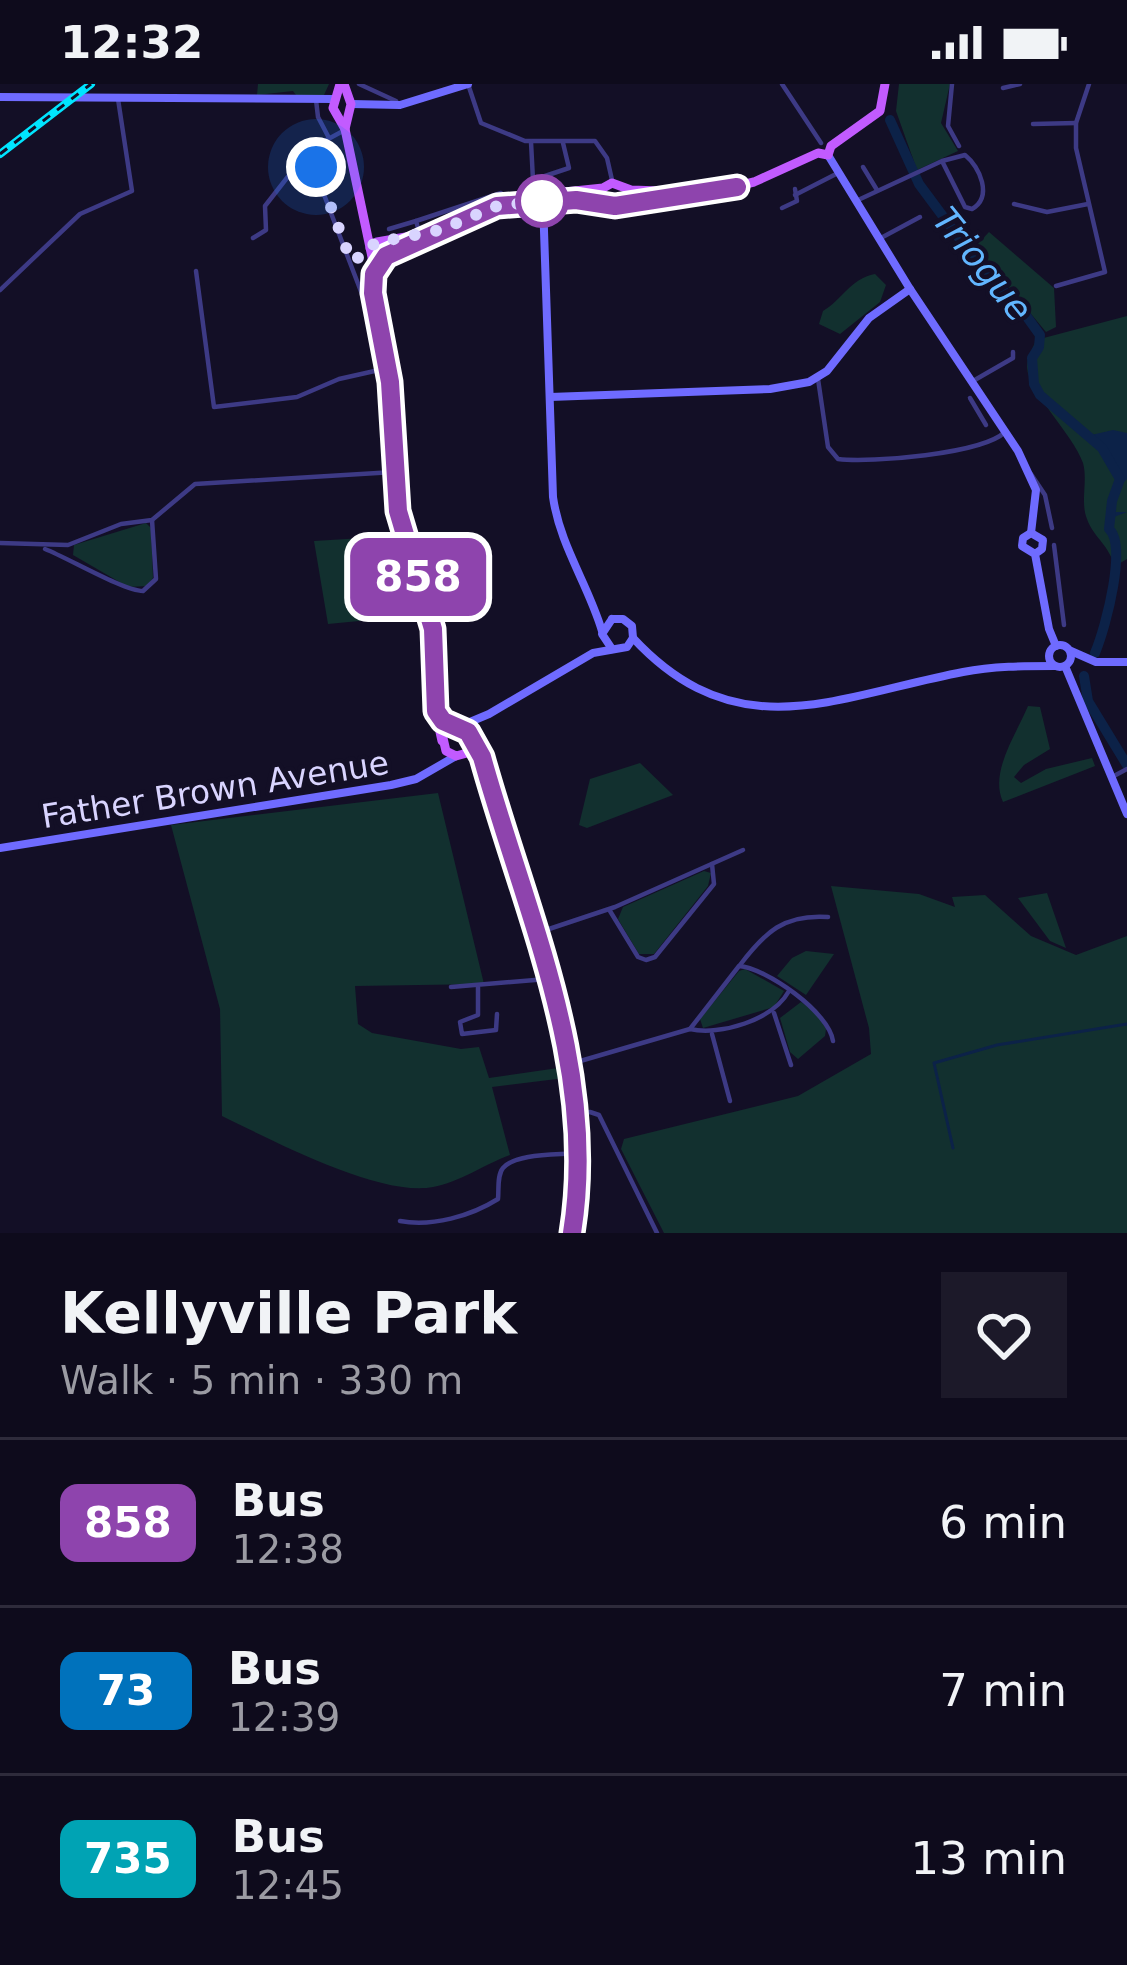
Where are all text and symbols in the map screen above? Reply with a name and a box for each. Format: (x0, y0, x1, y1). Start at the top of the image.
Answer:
text: 12:32 (60, 16, 203, 69)
your location (286, 137, 346, 197)
unlabelled marker (517, 176, 567, 226)
water label: Triogue (925, 199, 1041, 329)
line badge: 858 (349, 538, 487, 616)
text: 858 (374, 552, 462, 601)
street label: Father Brown Avenue (39, 743, 391, 836)
button: heart (941, 1272, 1067, 1398)
text: Kellyville Park (60, 1280, 517, 1346)
text: Walk · 5 min · 330 m (60, 1358, 463, 1403)
text: Bus (232, 1474, 325, 1527)
text: 6 min (939, 1496, 1067, 1549)
text: 858 (84, 1498, 172, 1547)
text: 12:38 (232, 1527, 344, 1572)
text: Bus (228, 1642, 321, 1695)
text: 7 min (939, 1664, 1067, 1717)
text: 73 (97, 1666, 155, 1715)
text: 12:39 (228, 1695, 340, 1740)
text: Bus (232, 1810, 325, 1863)
text: 13 min (911, 1832, 1067, 1885)
text: 735 (84, 1834, 172, 1883)
text: 12:45 (232, 1863, 344, 1908)

